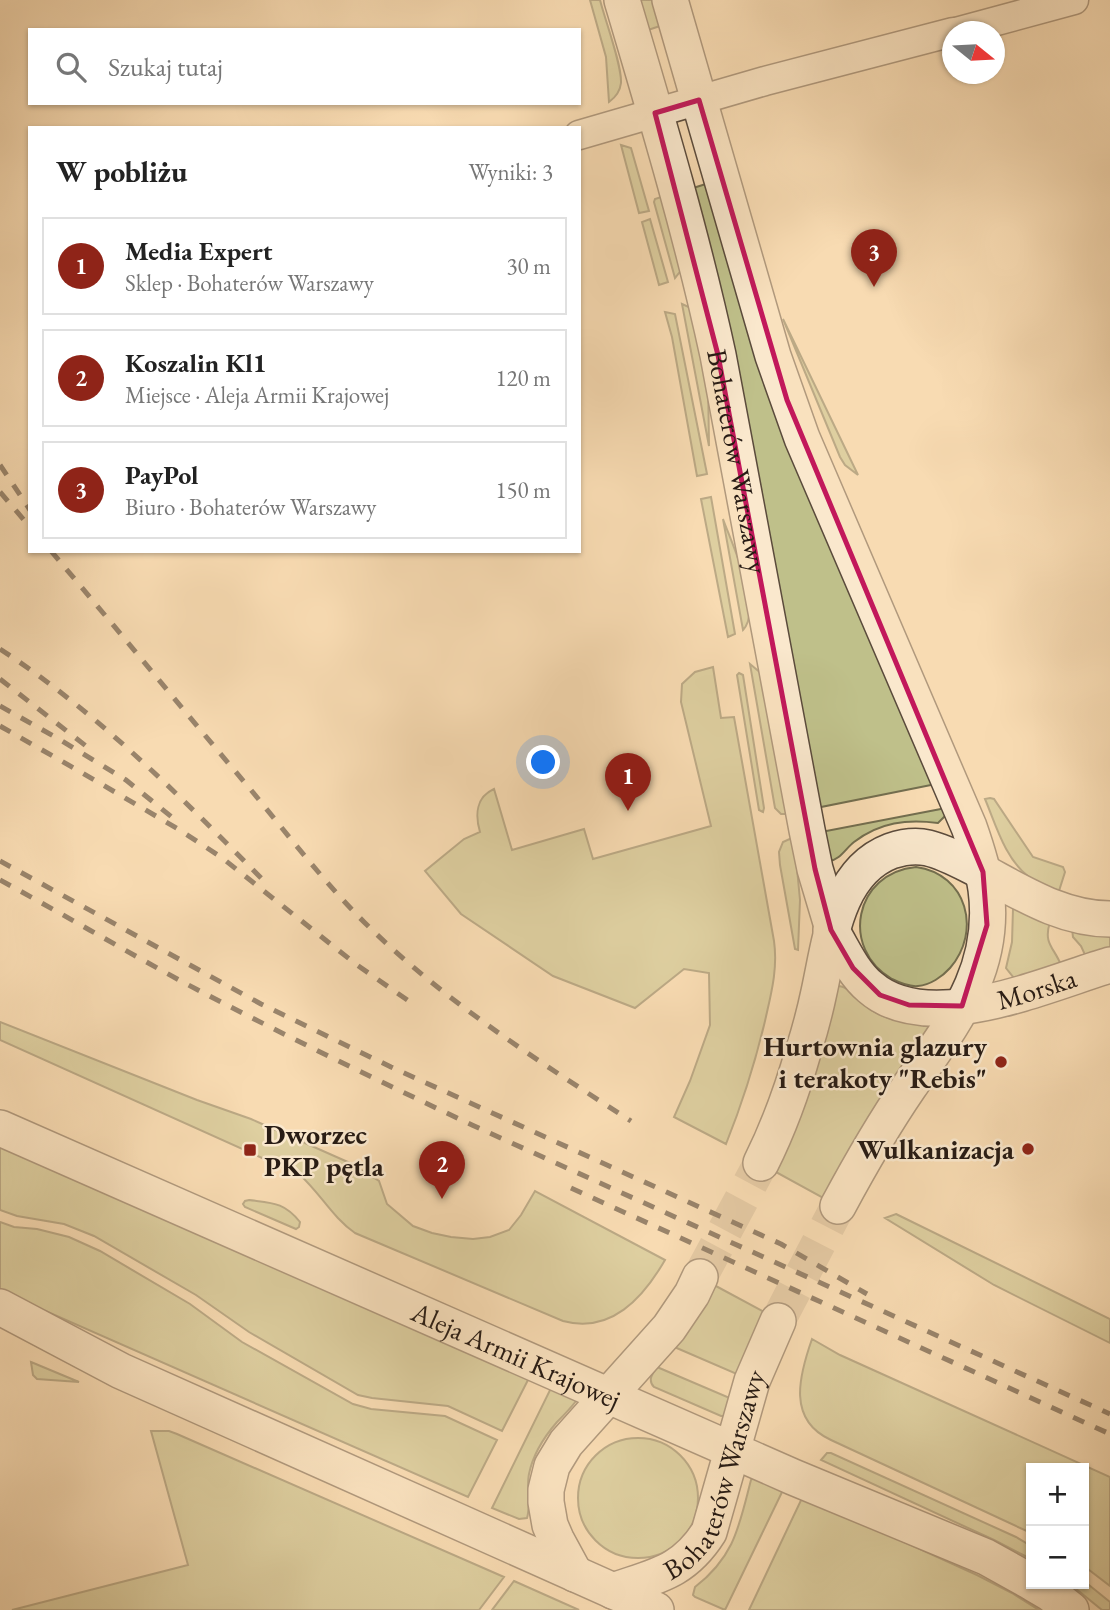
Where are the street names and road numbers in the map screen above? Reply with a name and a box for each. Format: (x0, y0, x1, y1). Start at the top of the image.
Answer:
street label: Bohaterów Warszawy (699, 346, 777, 577)
street label: Morska (993, 959, 1082, 1018)
street label: Aleja Armii Krajowej (405, 1293, 626, 1417)
street label: Bohaterów Warszawy (657, 1363, 773, 1588)

